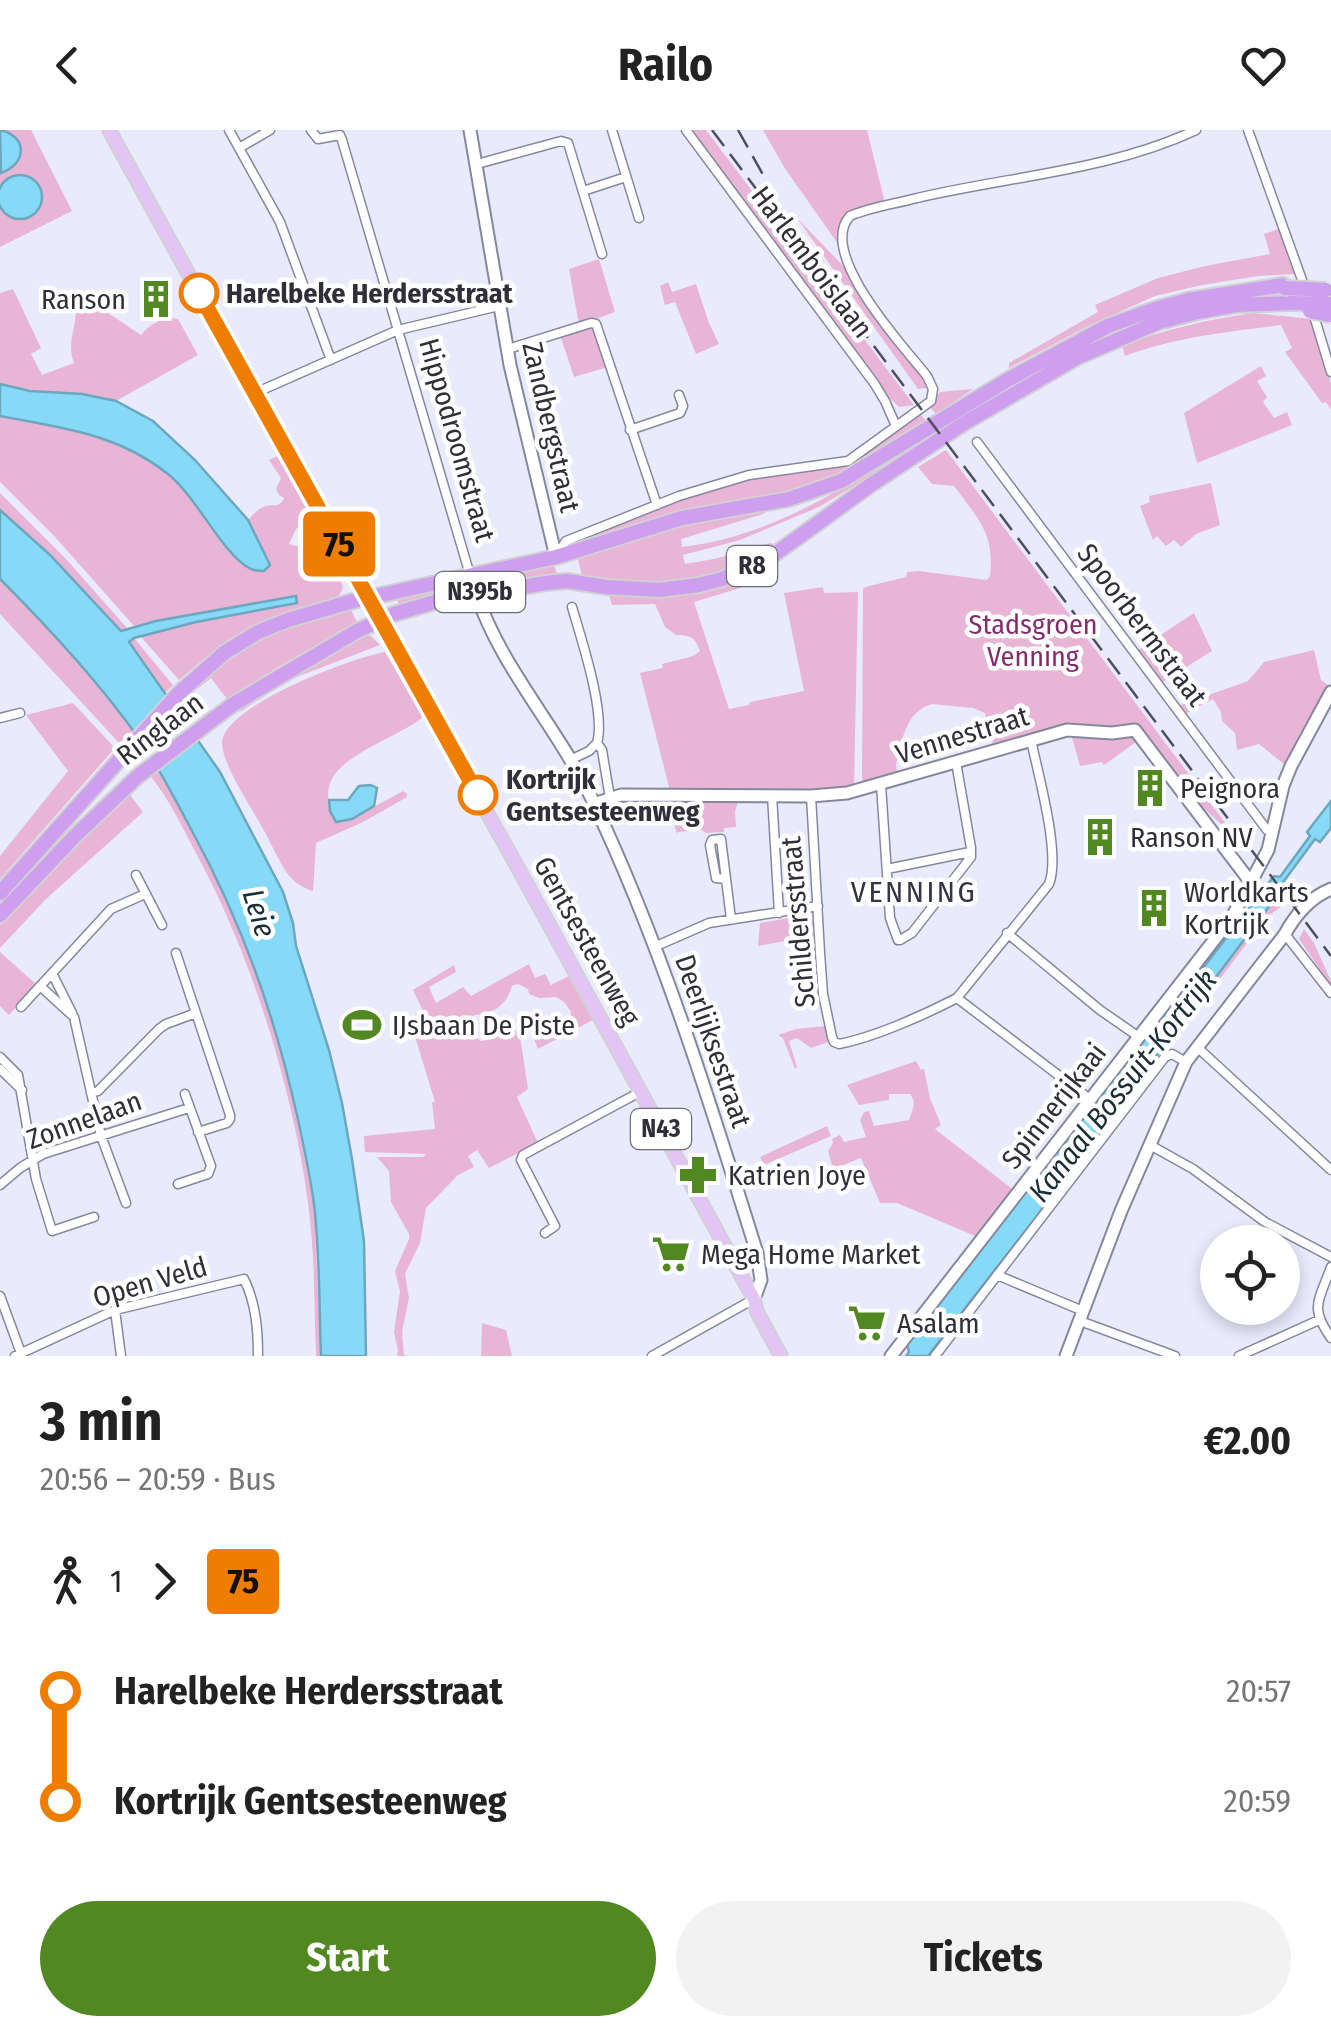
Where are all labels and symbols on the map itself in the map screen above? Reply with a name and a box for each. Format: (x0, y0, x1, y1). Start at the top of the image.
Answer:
street label: Harlemboislaan (744, 180, 880, 344)
marker: Harelbeke Herdersstraat (180, 274, 218, 312)
place label: Harelbeke Herdersstraat (226, 277, 514, 310)
building icon: Ranson (135, 278, 177, 320)
place label: Ranson (41, 283, 126, 316)
street label: Hippodroomstraat (412, 335, 502, 546)
street label: Zandbergstraat (515, 339, 587, 516)
line badge: 75 (294, 512, 384, 576)
street label: Spoorbermstraat (1070, 537, 1214, 713)
road number: R8 (727, 546, 777, 586)
road number: N395b (435, 572, 525, 612)
park label: Stadsgroen Venning (969, 608, 1098, 673)
street label: Ringlaan (110, 686, 210, 772)
street label: Vennestraat (892, 699, 1033, 771)
place label: Kortrijk Gentsesteenweg (506, 763, 700, 828)
building icon: Peignora (1129, 767, 1171, 809)
place label: Peignora (1180, 772, 1280, 805)
marker: Kortrijk Gentsesteenweg (459, 776, 497, 814)
building icon: Ranson NV (1079, 816, 1121, 858)
place label: Ranson NV (1130, 821, 1253, 854)
street label: Schildersstraat (774, 834, 822, 1009)
street label: Gentsesteenweg (527, 851, 647, 1032)
district label: VENNING (851, 874, 977, 910)
place label: Worldkarts Kortrijk (1184, 876, 1309, 941)
water label: Leie (235, 885, 283, 941)
building icon: Worldkarts Kortrijk (1133, 887, 1175, 929)
street label: Deerlijksestraat (668, 950, 758, 1132)
water label: Kanaal Bossuit-Kortrijk (1021, 963, 1225, 1209)
sports icon: IJsbaan De Piste (341, 1004, 383, 1046)
place label: IJsbaan De Piste (392, 1009, 575, 1042)
street label: Spinnerijkaai (995, 1037, 1113, 1175)
street label: Zonnelaan (22, 1084, 146, 1156)
road number: N43 (631, 1109, 691, 1149)
pharmacy icon: Katrien Joye (677, 1154, 719, 1196)
place label: Katrien Joye (728, 1159, 866, 1192)
supermarket icon: Mega Home Market (650, 1233, 692, 1275)
place label: Mega Home Market (701, 1238, 921, 1271)
street label: Open Veld (89, 1250, 211, 1314)
supermarket icon: Asalam (846, 1302, 888, 1344)
place label: Asalam (897, 1307, 979, 1340)

